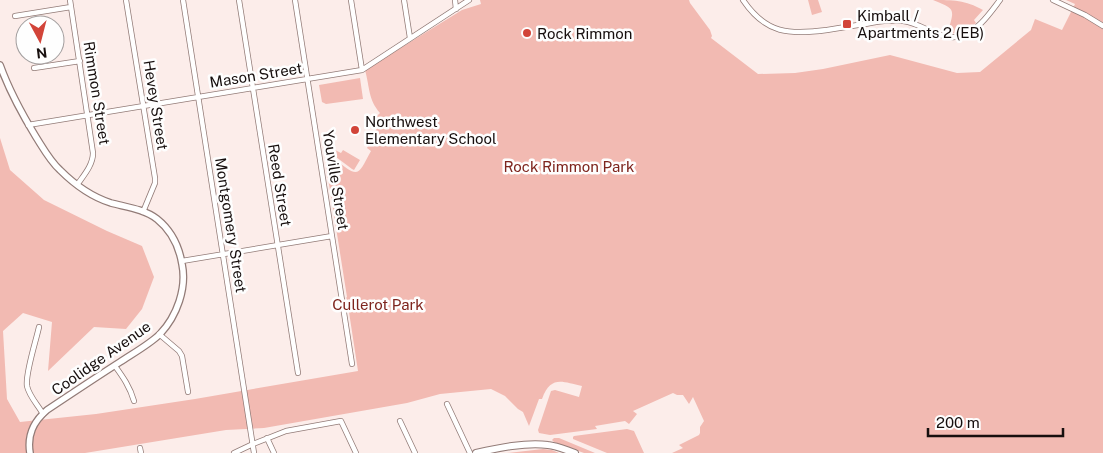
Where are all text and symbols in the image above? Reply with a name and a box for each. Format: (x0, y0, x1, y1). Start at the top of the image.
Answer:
place label: Kimball / Apartments 2 (EB) (857, 7, 984, 41)
north arrow (15, 15, 65, 65)
marker: Kimball / Apartments 2 (EB) (841, 18, 853, 30)
place label: Rock Rimmon (537, 25, 632, 42)
marker: Rock Rimmon (521, 27, 533, 39)
street label: Rimmon Street (80, 40, 114, 146)
text: N (35, 44, 48, 62)
street label: Hevey Street (140, 59, 172, 151)
street label: Mason Street (208, 59, 304, 91)
place label: Northwest Elementary School (365, 113, 497, 147)
marker: Northwest Elementary School (349, 124, 361, 136)
street label: Youville Street (320, 129, 352, 231)
street label: Reed Street (265, 143, 295, 228)
street label: Montgomery Street (212, 156, 250, 294)
park label: Rock Rimmon Park (503, 158, 635, 175)
park label: Cullerot Park (332, 296, 424, 313)
street label: Coolidge Avenue (48, 317, 154, 399)
scale bar (928, 406, 1063, 438)
text: 200 m (936, 414, 980, 431)

